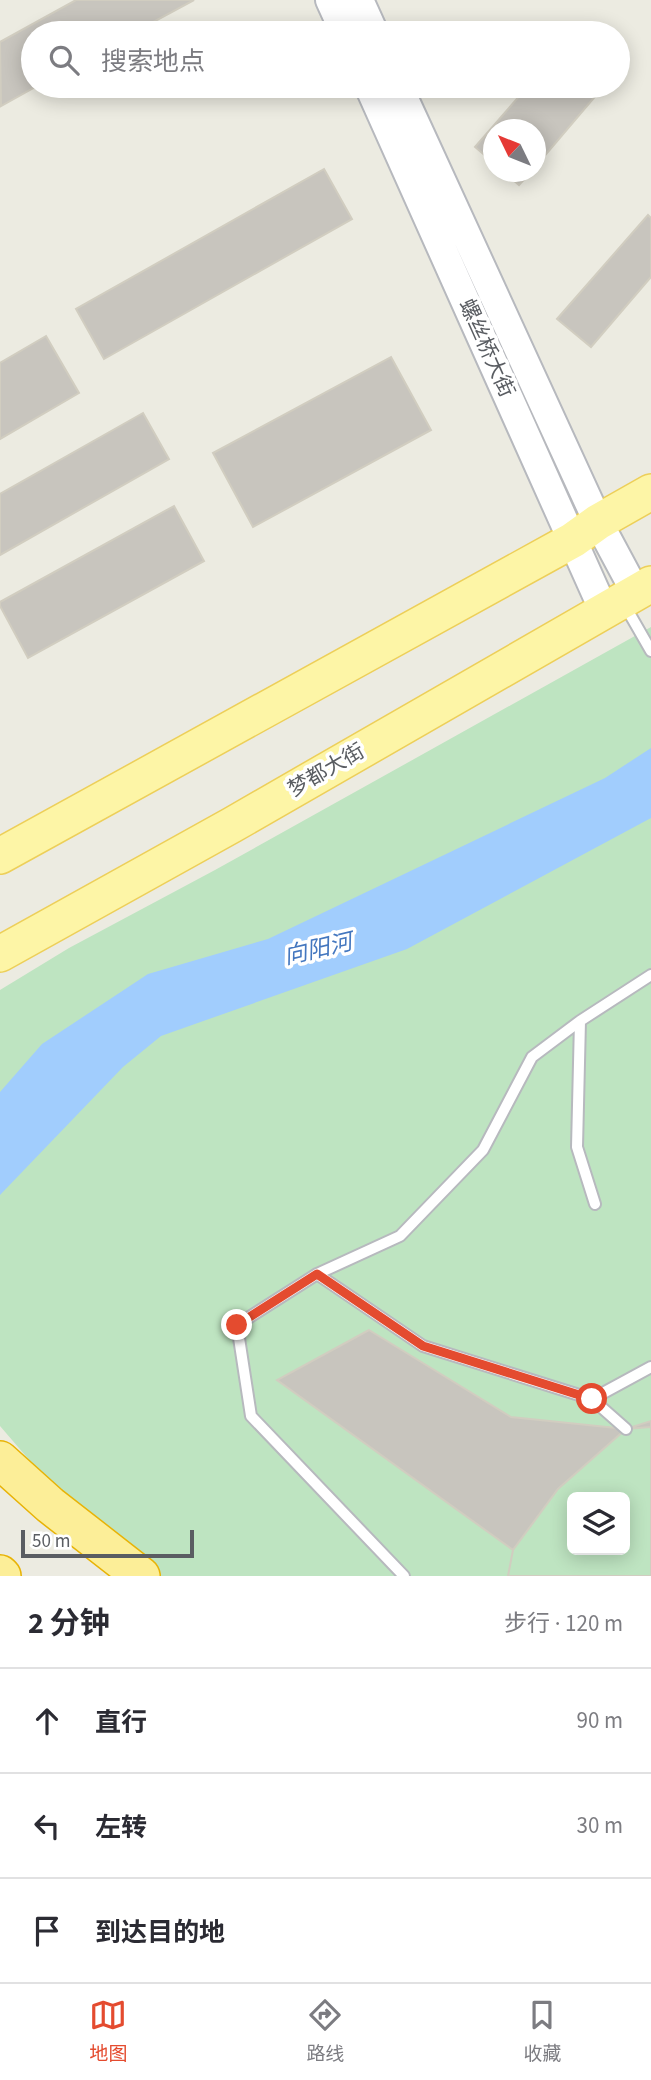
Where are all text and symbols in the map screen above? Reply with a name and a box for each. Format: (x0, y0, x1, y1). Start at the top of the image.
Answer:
search box (21, 21, 630, 98)
icon: search (45, 41, 83, 79)
text: 搜索地点 (101, 43, 205, 80)
north arrow (483, 119, 546, 182)
street label: 螺丝桥大街 (452, 294, 522, 402)
street label: 梦都大街 (282, 736, 370, 804)
water label: 向阳河 (281, 924, 359, 973)
route end (221, 1309, 252, 1340)
route start (576, 1383, 607, 1414)
map controls (567, 1492, 630, 1555)
button: layers (567, 1492, 630, 1555)
scale bar (21, 1527, 194, 1559)
text: 50 m (32, 1528, 70, 1555)
text: 2 分钟 (28, 1602, 110, 1645)
text: 步行 · 120 m (504, 1607, 623, 1640)
icon: ahead (28, 1702, 66, 1740)
text: 直行 (95, 1704, 147, 1741)
text: 90 m (576, 1704, 623, 1737)
icon: left (28, 1807, 66, 1845)
text: 左转 (95, 1809, 147, 1846)
text: 30 m (576, 1809, 623, 1842)
icon: arrive (28, 1912, 66, 1950)
text: 到达目的地 (95, 1914, 225, 1951)
tab: 地图 (89, 1996, 128, 2068)
tab: 路线 (306, 1996, 345, 2068)
tab: 收藏 (523, 1996, 562, 2068)

